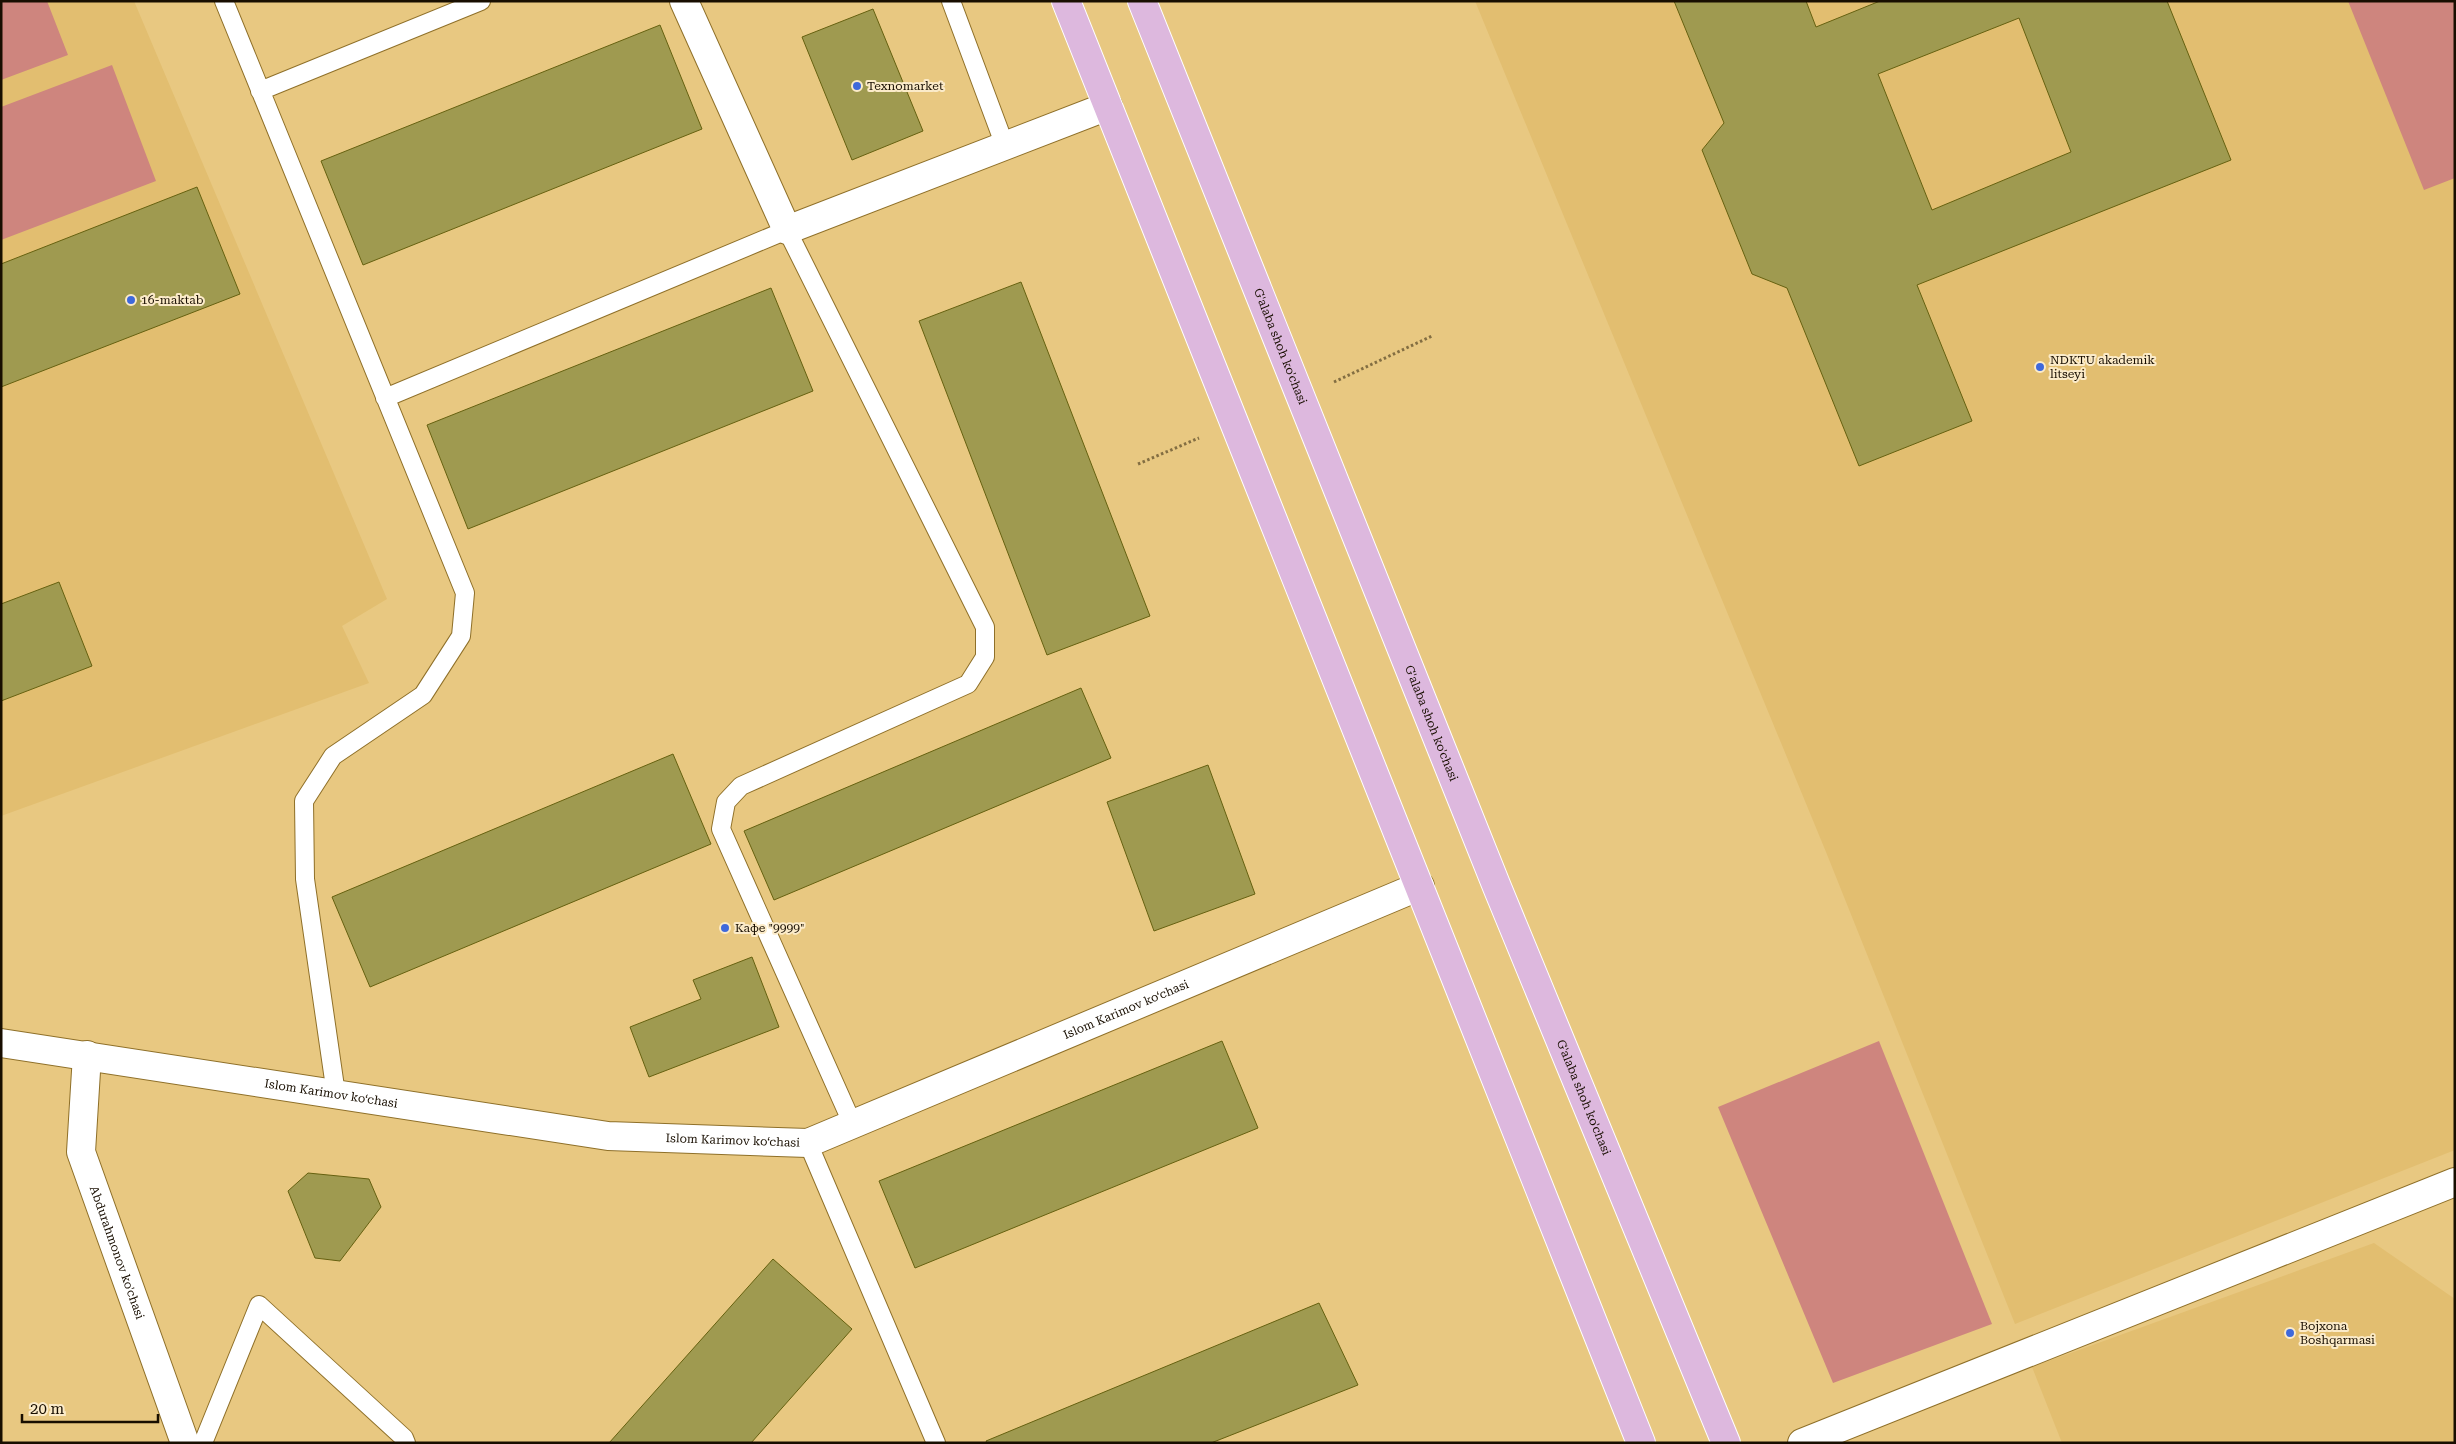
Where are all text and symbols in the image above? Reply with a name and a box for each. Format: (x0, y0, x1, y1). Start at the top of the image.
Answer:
place label: Texnomarket (867, 79, 944, 93)
marker: Texnomarket (851, 80, 863, 92)
street label: G'alaba shoh ko'chasi (1251, 286, 1310, 407)
place label: 16-maktab (141, 293, 204, 307)
marker: 16-maktab (125, 294, 137, 306)
place label: NDKTU akademik litseyi (2050, 353, 2155, 381)
marker: NDKTU akademik litseyi (2034, 361, 2046, 373)
street label: G'alaba shoh ko'chasi (1402, 663, 1461, 783)
place label: Кафе "9999" (735, 921, 804, 935)
marker: Кафе "9999" (719, 922, 731, 934)
street label: Islom Karimov ko‘chasi (1061, 977, 1191, 1042)
street label: G'alaba shoh ko'chasi (1554, 1037, 1614, 1157)
street label: Islom Karimov ko‘chasi (264, 1076, 399, 1111)
street label: Islom Karimov ko‘chasi (665, 1131, 800, 1150)
street label: Abdurahmonov ko'chasi (87, 1184, 147, 1321)
place label: Bojxona Boshqarmasi (2300, 1319, 2375, 1347)
marker: Bojxona Boshqarmasi (2284, 1327, 2296, 1339)
scale bar (22, 1392, 159, 1424)
text: 20 m (30, 1400, 65, 1418)

